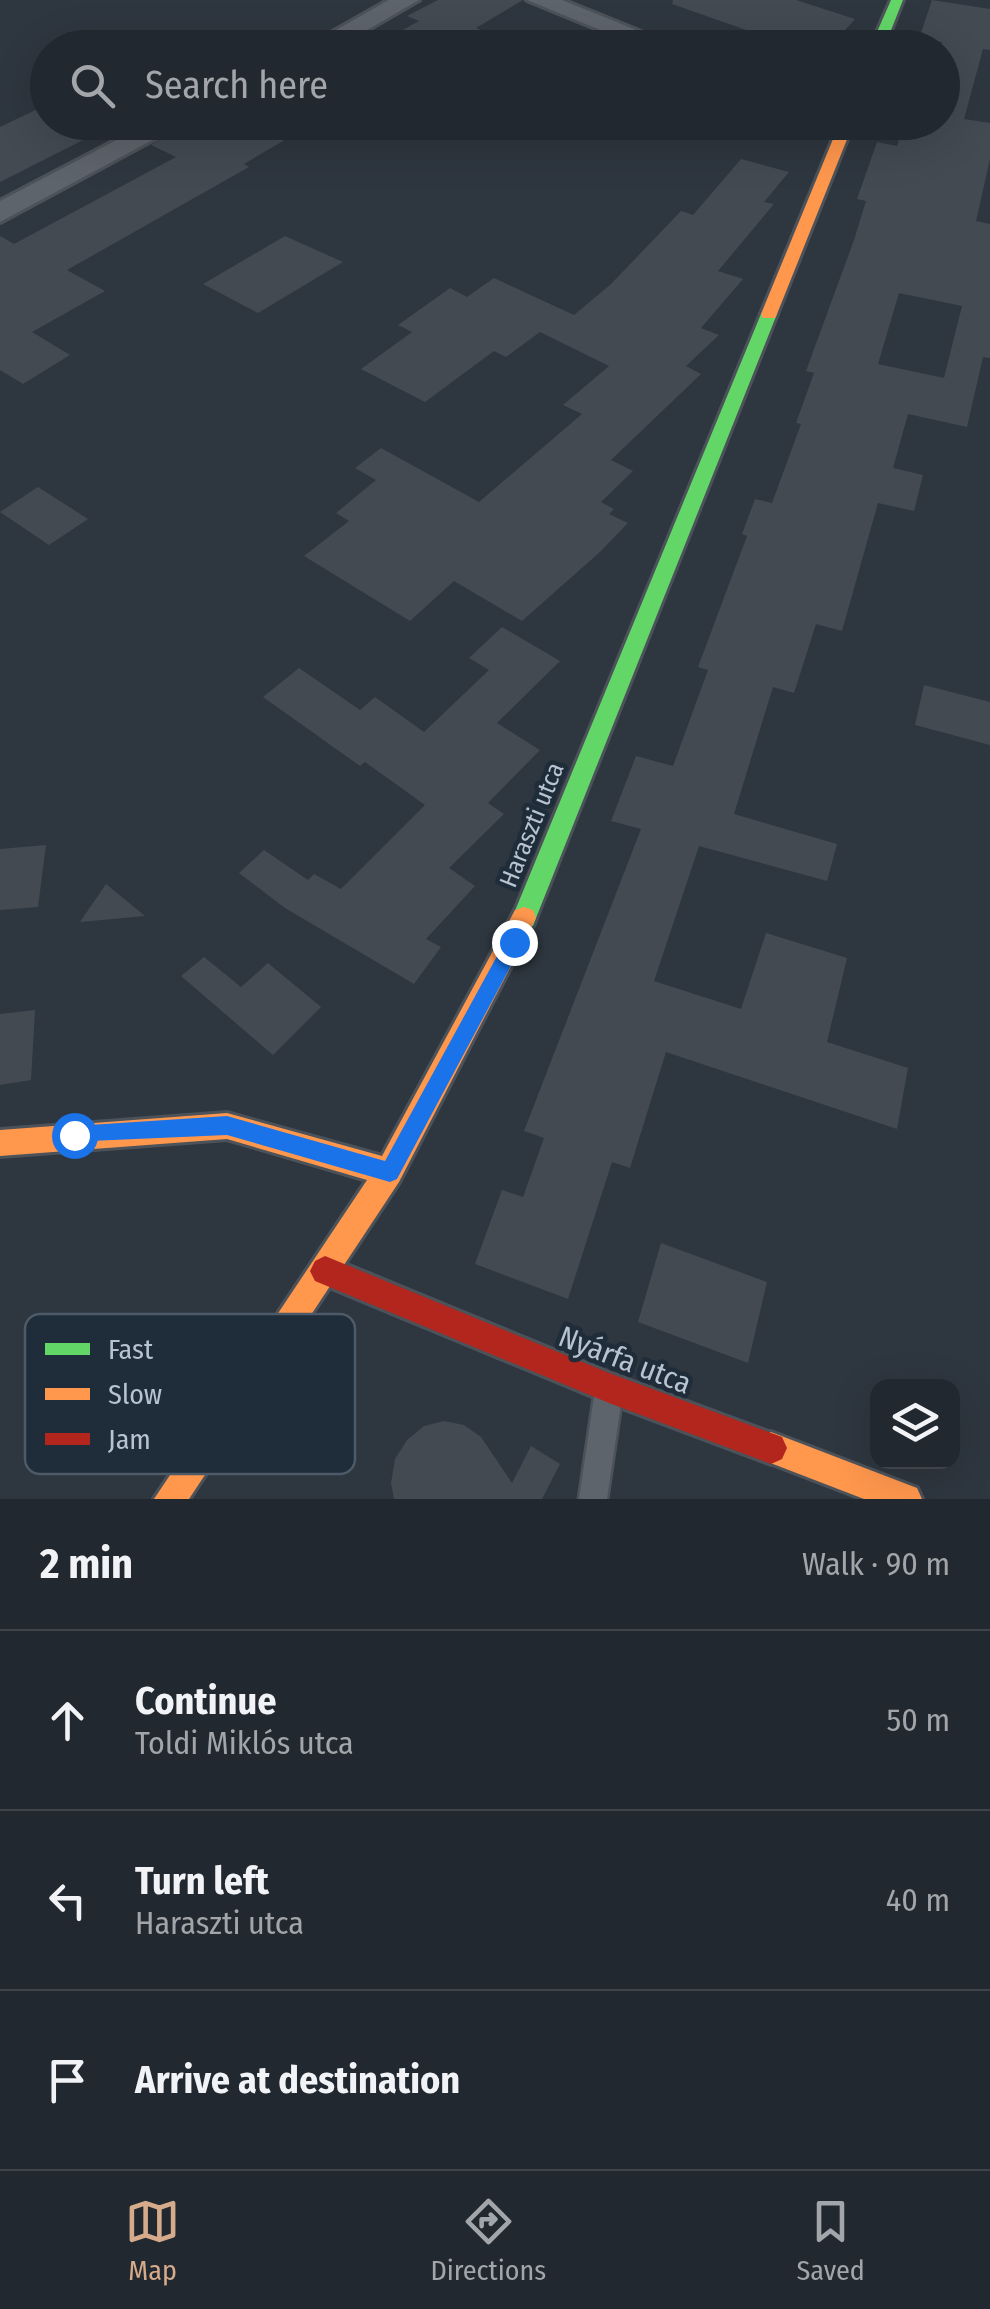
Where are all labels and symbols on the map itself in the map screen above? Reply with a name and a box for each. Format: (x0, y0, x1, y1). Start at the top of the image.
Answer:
street label: Haraszti utca (493, 758, 571, 892)
route end (492, 920, 538, 966)
route start (52, 1113, 98, 1159)
legend (25, 1314, 355, 1474)
street label: Nyárfa utca (554, 1318, 696, 1402)
text: Fast (108, 1333, 154, 1366)
text: Slow (108, 1378, 162, 1411)
text: Jam (108, 1423, 151, 1456)

